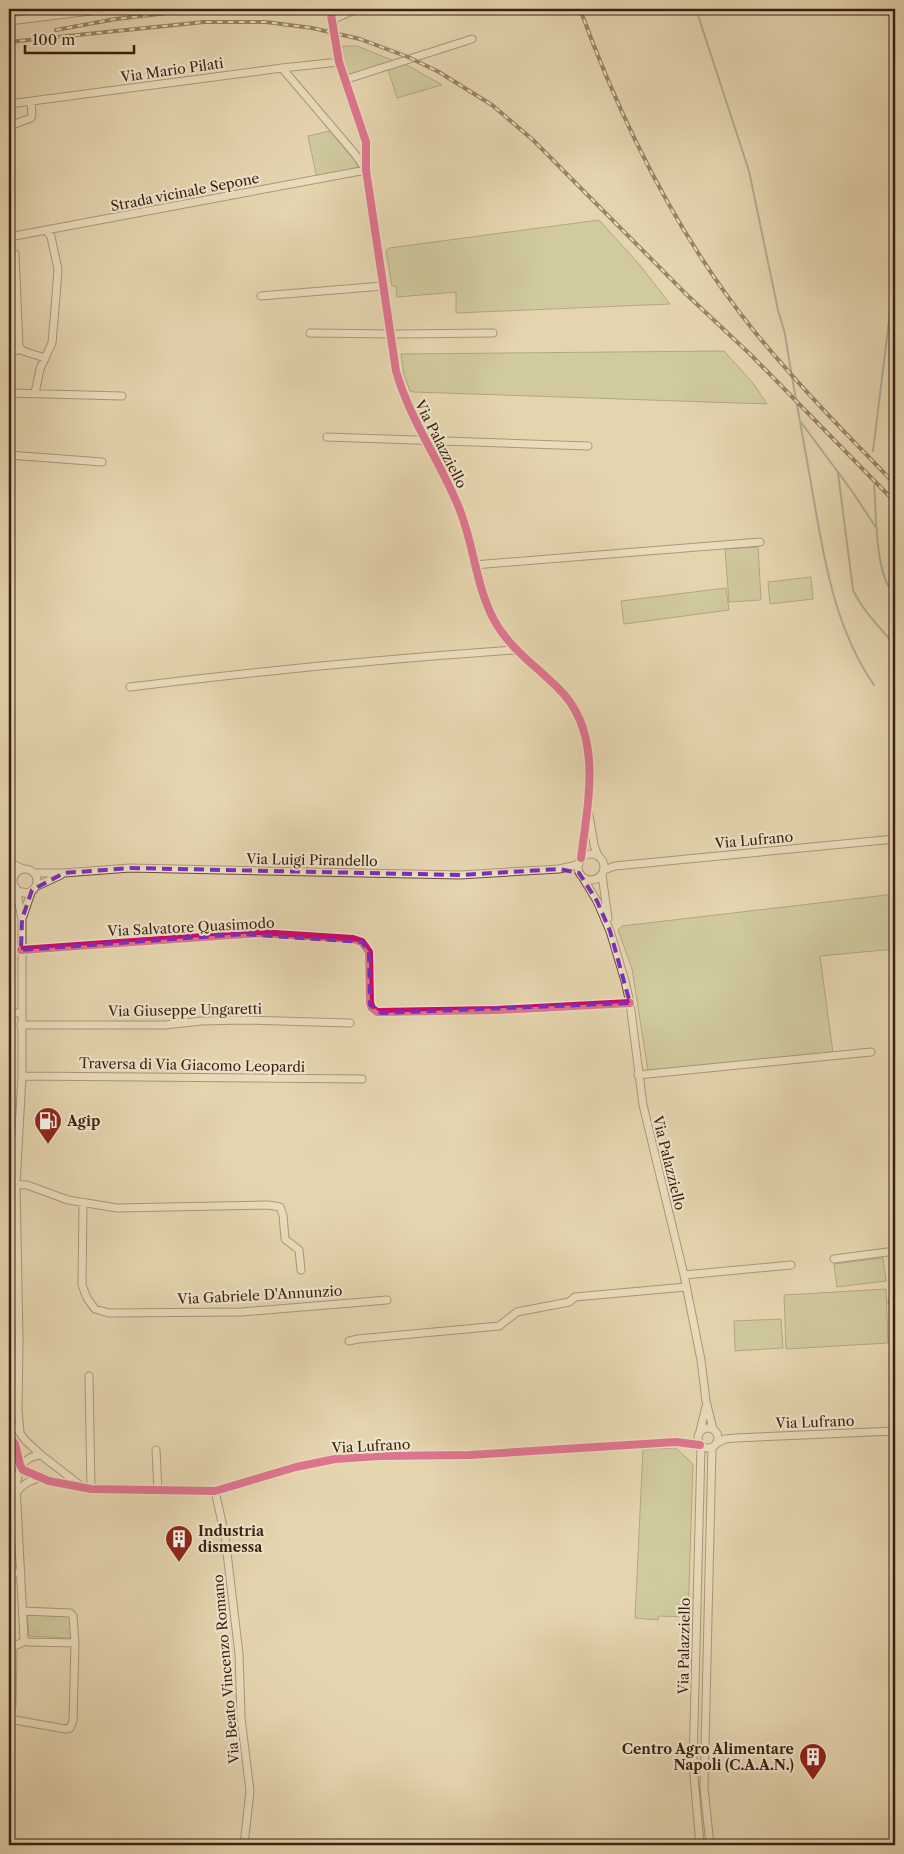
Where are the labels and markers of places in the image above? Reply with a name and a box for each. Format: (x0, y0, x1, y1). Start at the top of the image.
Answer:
fuel station icon: Agip (33, 1106, 63, 1145)
place label: Agip (66, 1112, 100, 1130)
place label: Industria dismessa (198, 1522, 265, 1556)
building icon: Industria dismessa (164, 1524, 194, 1563)
place label: Centro Agro Alimentare Napoli (C.A.A.N.) (622, 1740, 794, 1774)
building icon: Centro Agro Alimentare Napoli (C.A.A.N.) (798, 1742, 828, 1781)

